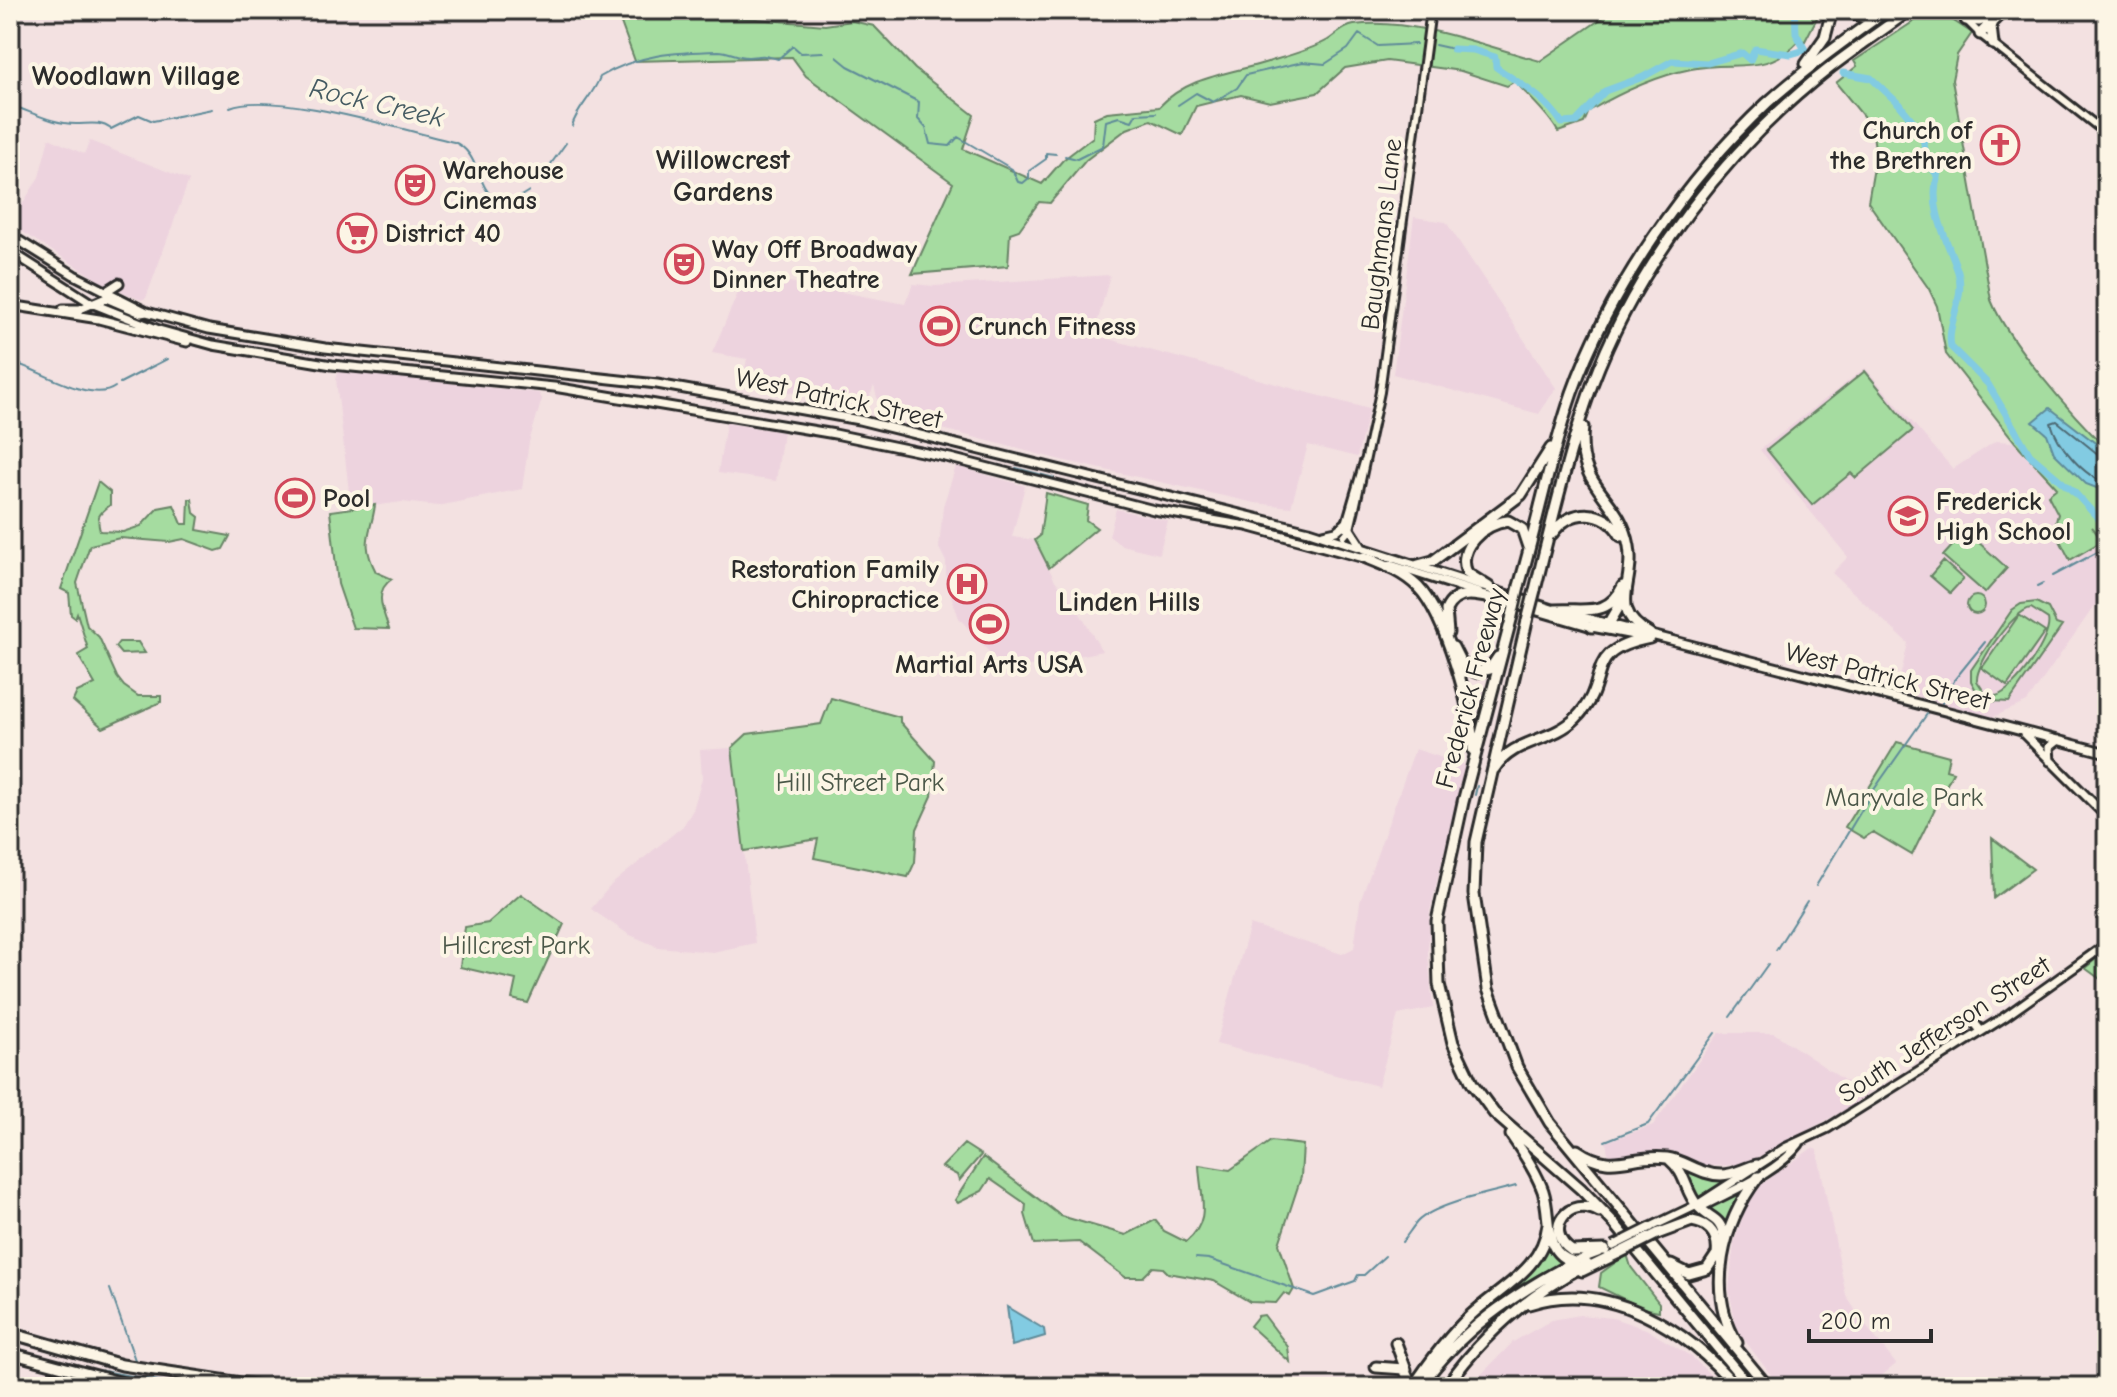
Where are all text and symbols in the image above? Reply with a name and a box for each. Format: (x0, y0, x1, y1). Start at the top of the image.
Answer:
district label: Woodlawn Village (32, 60, 240, 92)
water label: Rock Creek (306, 72, 448, 134)
place label: Church of the Brethren (1830, 116, 1974, 176)
church icon: Church of the Brethren (1979, 124, 2021, 166)
street label: Baughmans Lane (1355, 137, 1409, 332)
district label: Willowcrest Gardens (656, 144, 791, 208)
place label: Warehouse Cinemas (443, 156, 564, 216)
theatre icon: Warehouse Cinemas (394, 164, 436, 206)
supermarket icon: District 40 (336, 212, 378, 254)
place label: District 40 (385, 219, 501, 249)
place label: Way Off Broadway Dinner Theatre (712, 235, 917, 295)
theatre icon: Way Off Broadway Dinner Theatre (663, 243, 705, 285)
sports icon: Crunch Fitness (919, 305, 961, 347)
place label: Crunch Fitness (968, 312, 1136, 342)
street label: West Patrick Street (733, 362, 946, 436)
sports icon: Pool (274, 477, 316, 519)
place label: Pool (323, 484, 370, 514)
place label: Frederick High School (1936, 487, 2071, 547)
school or university icon: Frederick High School (1887, 495, 1929, 537)
place label: Restoration Family Chiropractice (731, 555, 939, 615)
hospital icon: Restoration Family Chiropractice (946, 563, 988, 605)
street label: Frederick Freeway (1430, 585, 1512, 791)
district label: Linden Hills (1058, 586, 1200, 618)
sports icon: Martial Arts USA (968, 603, 1010, 645)
street label: West Patrick Street (1782, 637, 1995, 717)
place label: Martial Arts USA (895, 650, 1083, 680)
park label: Hill Street Park (776, 768, 945, 798)
park label: Maryvale Park (1825, 783, 1983, 813)
park label: Hillcrest Park (442, 931, 591, 961)
street label: South Jefferson Street (1833, 949, 2057, 1110)
scale bar (1809, 1293, 1931, 1343)
text: 200 m (1821, 1307, 1891, 1335)

